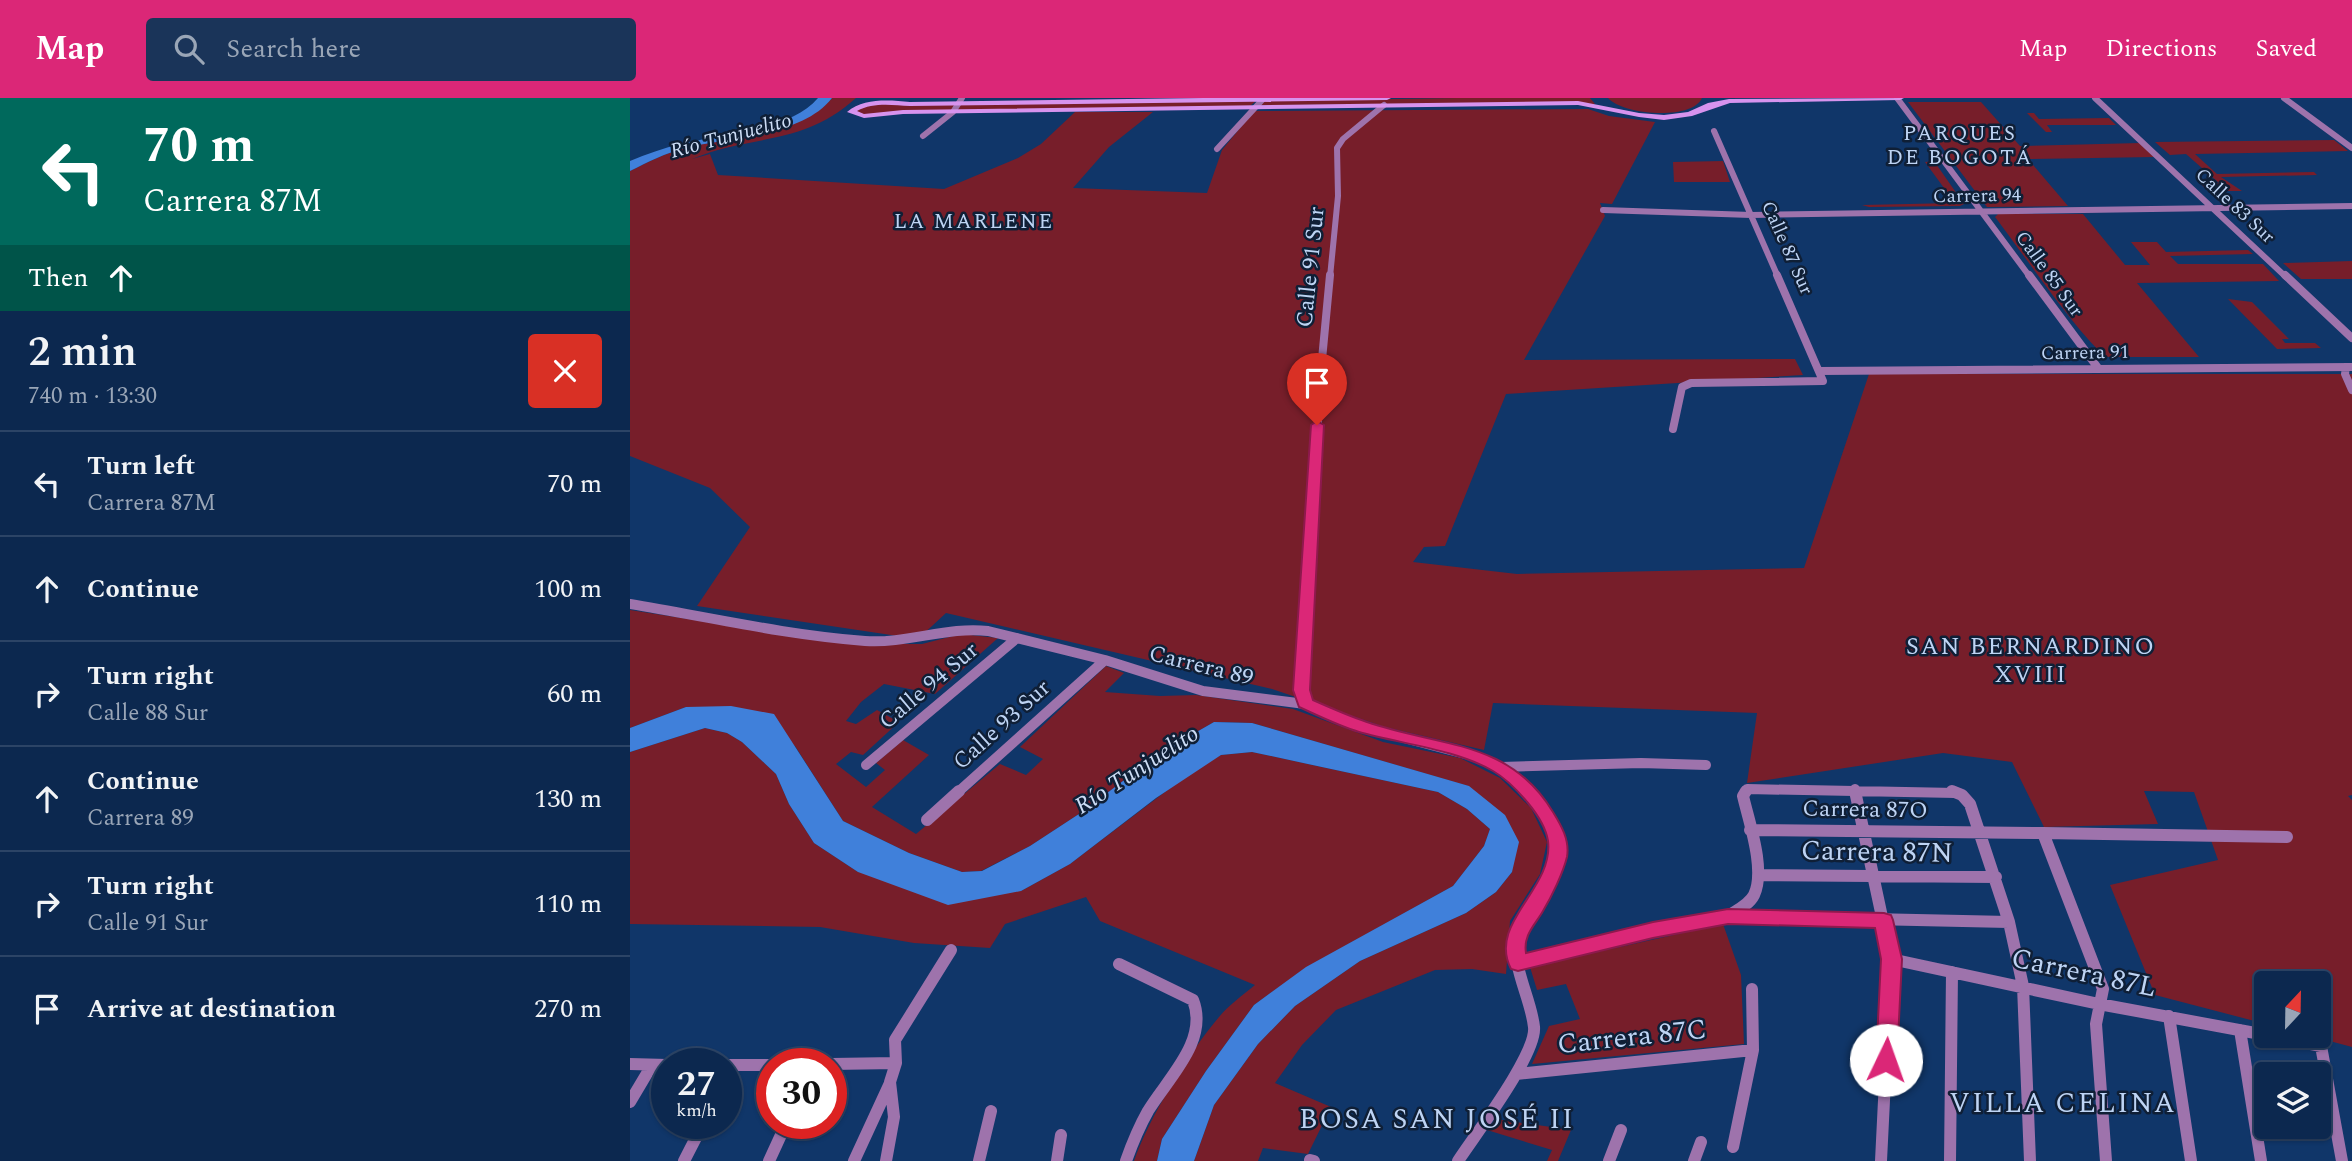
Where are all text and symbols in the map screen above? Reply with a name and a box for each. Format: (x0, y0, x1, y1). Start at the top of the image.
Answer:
search box (146, 18, 636, 81)
text: Map (35, 24, 104, 74)
text: Search here (226, 29, 361, 69)
icon: search (170, 30, 208, 68)
text: Map (2019, 31, 2067, 67)
text: Directions (2105, 31, 2217, 67)
text: Saved (2255, 31, 2317, 67)
water label: Río Tunjuelito (667, 104, 795, 168)
text: 70 m (143, 109, 254, 184)
district label: PARQUES DE BOGOTÁ (1887, 118, 2033, 174)
icon: left (28, 126, 119, 217)
street label: Calle 83 Sur (2188, 161, 2282, 251)
text: Carrera 87M (143, 177, 322, 226)
street label: Carrera 94 (1933, 181, 2022, 211)
street label: Calle 87 Sur (1753, 196, 1821, 300)
street label: Calle 91 Sur (1287, 205, 1335, 329)
district label: LA MARLENE (894, 206, 1054, 238)
street label: Calle 85 Sur (2008, 225, 2090, 323)
text: Then (28, 258, 88, 298)
icon: ahead (102, 259, 140, 297)
text: 2 min (28, 321, 137, 384)
button: close (528, 334, 602, 408)
street label: Carrera 91 (2041, 338, 2129, 368)
pin (1287, 353, 1347, 425)
icon: arrive (1298, 364, 1336, 402)
text: 740 m · 13:30 (28, 379, 157, 414)
text: Turn left (87, 446, 195, 486)
text: 70 m (547, 464, 602, 504)
icon: left (28, 465, 66, 503)
text: Carrera 87M (87, 486, 216, 521)
text: Continue (87, 569, 199, 609)
text: 100 m (534, 569, 602, 609)
icon: ahead (28, 570, 66, 608)
district label: SAN BERNARDINO XVIII (1906, 629, 2156, 693)
street label: Calle 94 Sur (871, 634, 987, 738)
street label: Carrera 89 (1145, 636, 1257, 696)
text: Turn right (87, 656, 214, 696)
street label: Calle 93 Sur (945, 671, 1059, 779)
text: 60 m (547, 674, 602, 714)
icon: right (28, 675, 66, 713)
text: Calle 88 Sur (87, 696, 208, 731)
water label: Río Tunjuelito (1067, 716, 1207, 824)
text: Continue (87, 761, 199, 801)
text: 130 m (534, 779, 602, 819)
icon: ahead (28, 780, 66, 818)
street label: Carrera 87O (1802, 791, 1928, 829)
text: Carrera 89 (87, 801, 194, 836)
street label: Carrera 87N (1801, 829, 1953, 875)
text: Turn right (87, 866, 214, 906)
text: 110 m (534, 884, 602, 924)
icon: right (28, 885, 66, 923)
text: Calle 91 Sur (87, 906, 208, 941)
street label: Carrera 87L (2007, 937, 2161, 1009)
north arrow (2254, 971, 2331, 1048)
map controls (2254, 971, 2331, 1139)
text: Arrive at destination (87, 989, 336, 1029)
text: 270 m (534, 989, 602, 1029)
icon: arrive (28, 990, 66, 1028)
street label: Carrera 87C (1555, 1008, 1709, 1066)
position arrow (1849, 1023, 1923, 1097)
speed limit sign: 30 (756, 1048, 847, 1139)
text: 27 (677, 1058, 716, 1111)
button: layers (2254, 1062, 2331, 1139)
district label: VILLA CELINA (1949, 1082, 2177, 1125)
text: km/h (676, 1097, 717, 1124)
district label: BOSA SAN JOSÉ II (1299, 1098, 1575, 1141)

